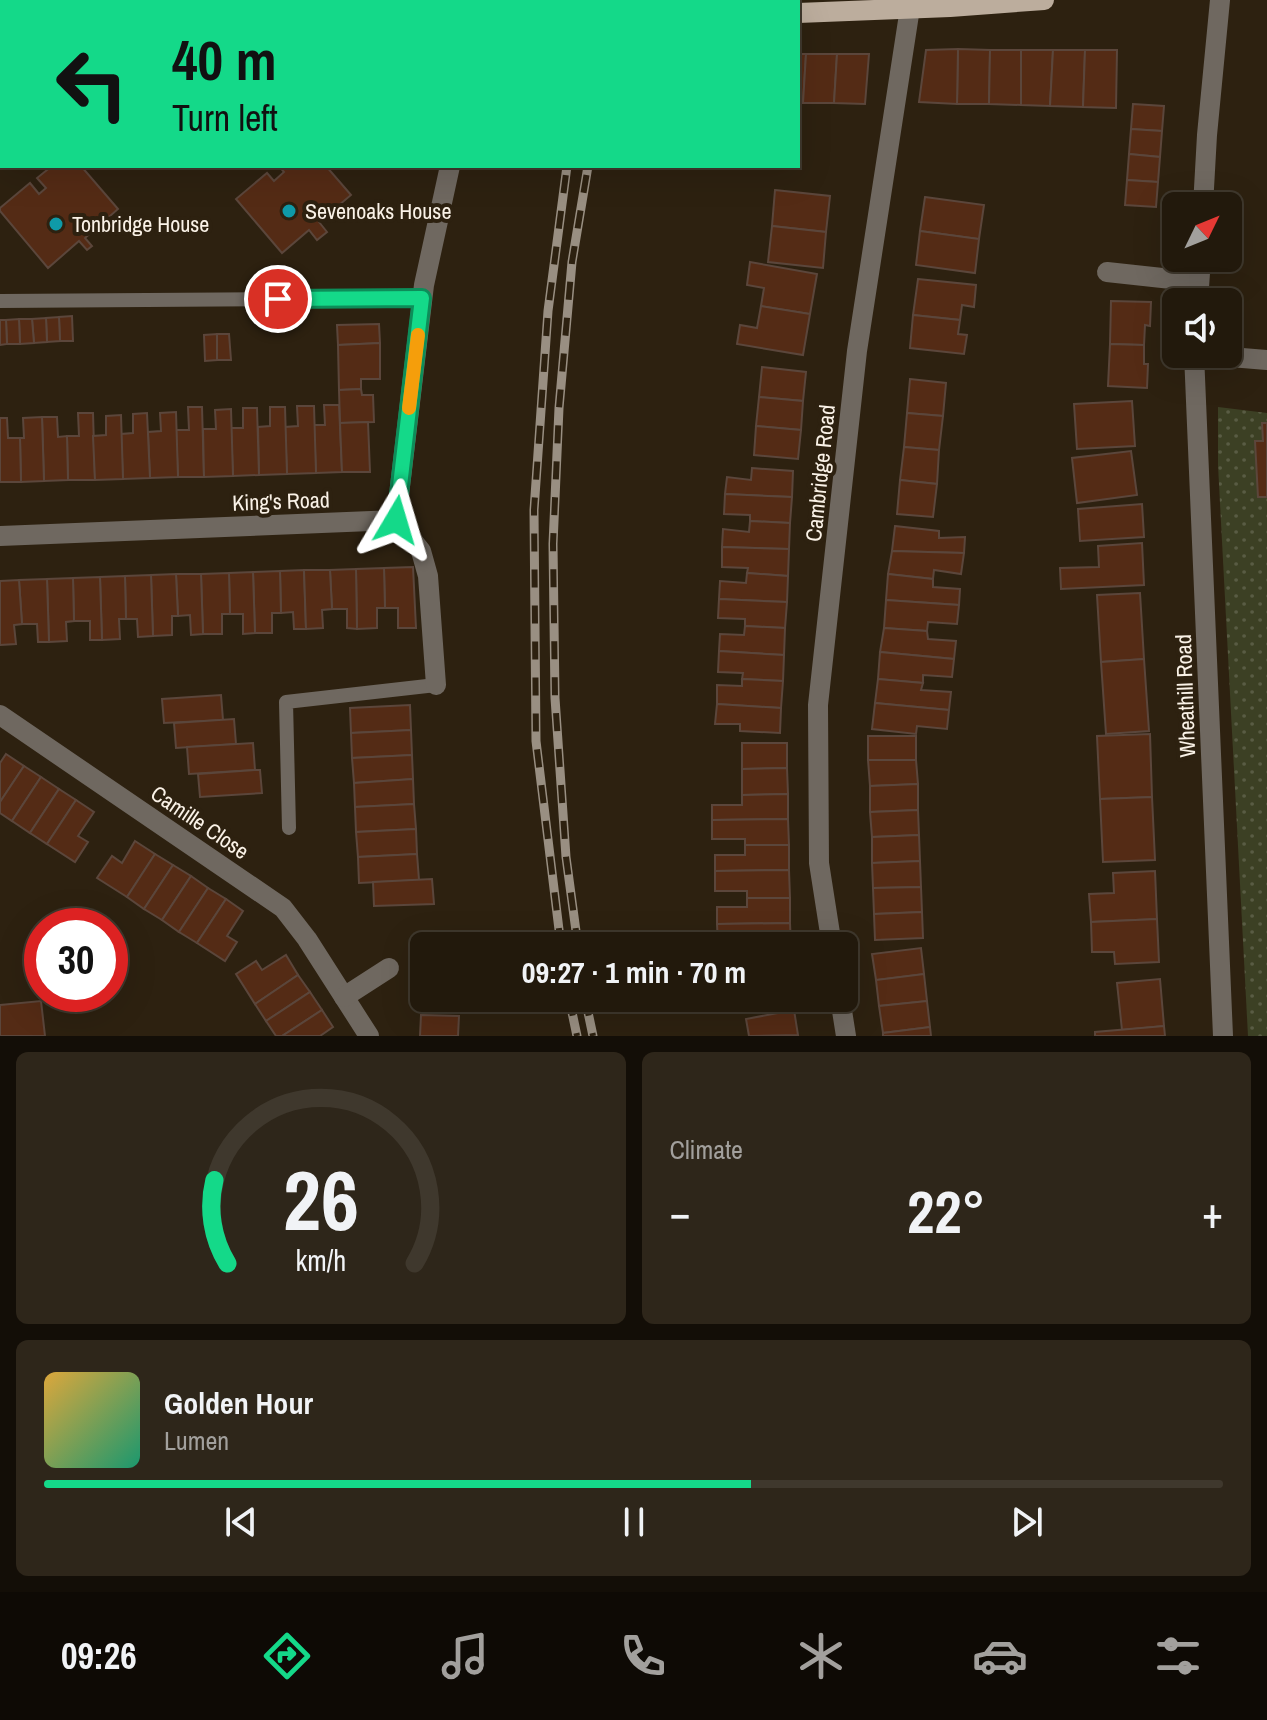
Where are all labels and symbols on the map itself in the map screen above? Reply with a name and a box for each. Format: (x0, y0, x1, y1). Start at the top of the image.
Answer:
north arrow (1162, 192, 1242, 272)
place label: Sevenoaks House (305, 196, 451, 226)
marker: Sevenoaks House (280, 202, 298, 220)
place label: Tonbridge House (72, 209, 209, 239)
marker: Tonbridge House (47, 215, 65, 233)
pin (244, 265, 312, 333)
street label: Cambridge Road (798, 403, 842, 543)
position arrow (354, 478, 438, 562)
street label: King's Road (232, 484, 330, 518)
street label: Wheathill Road (1168, 634, 1202, 758)
street label: Camille Close (145, 778, 255, 866)
speed limit sign: 30 (24, 908, 128, 1012)

